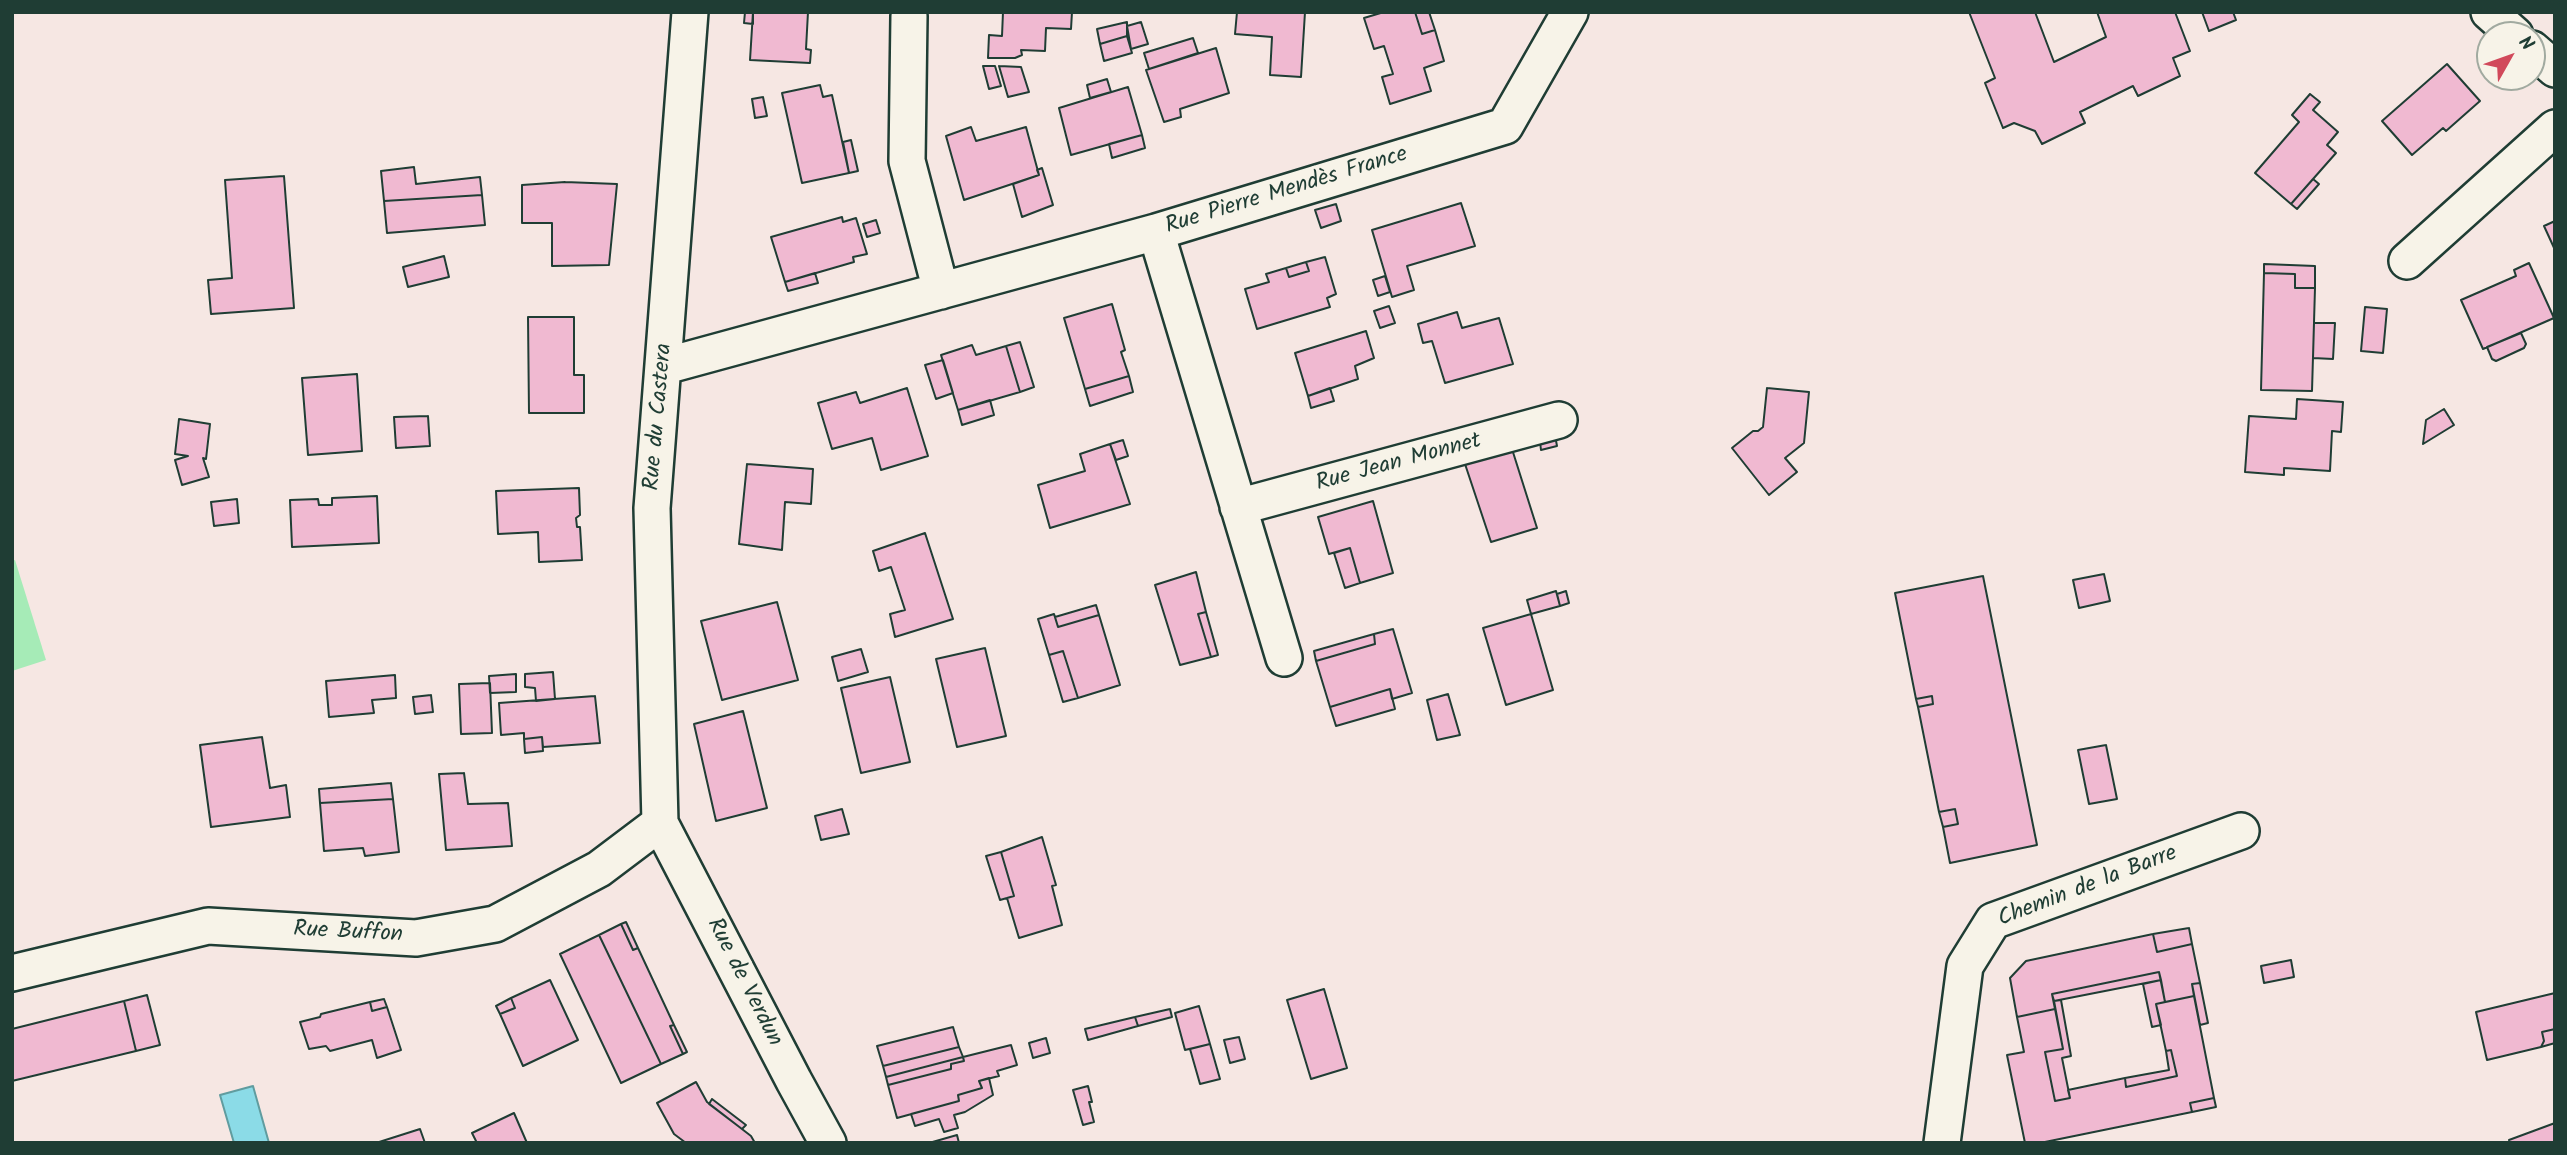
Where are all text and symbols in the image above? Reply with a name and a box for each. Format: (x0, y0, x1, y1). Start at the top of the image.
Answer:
north arrow (2476, 21, 2546, 91)
text: N (2510, 30, 2541, 58)
street label: Rue Pierre Mendès France (1163, 142, 1411, 242)
street label: Rue du Castera (640, 342, 680, 492)
street label: Rue Jean Monnet (1313, 429, 1485, 499)
street label: Chemin de la Barre (1995, 841, 2181, 935)
street label: Rue de Verdun (699, 914, 787, 1052)
street label: Rue Buffon (292, 917, 404, 951)

